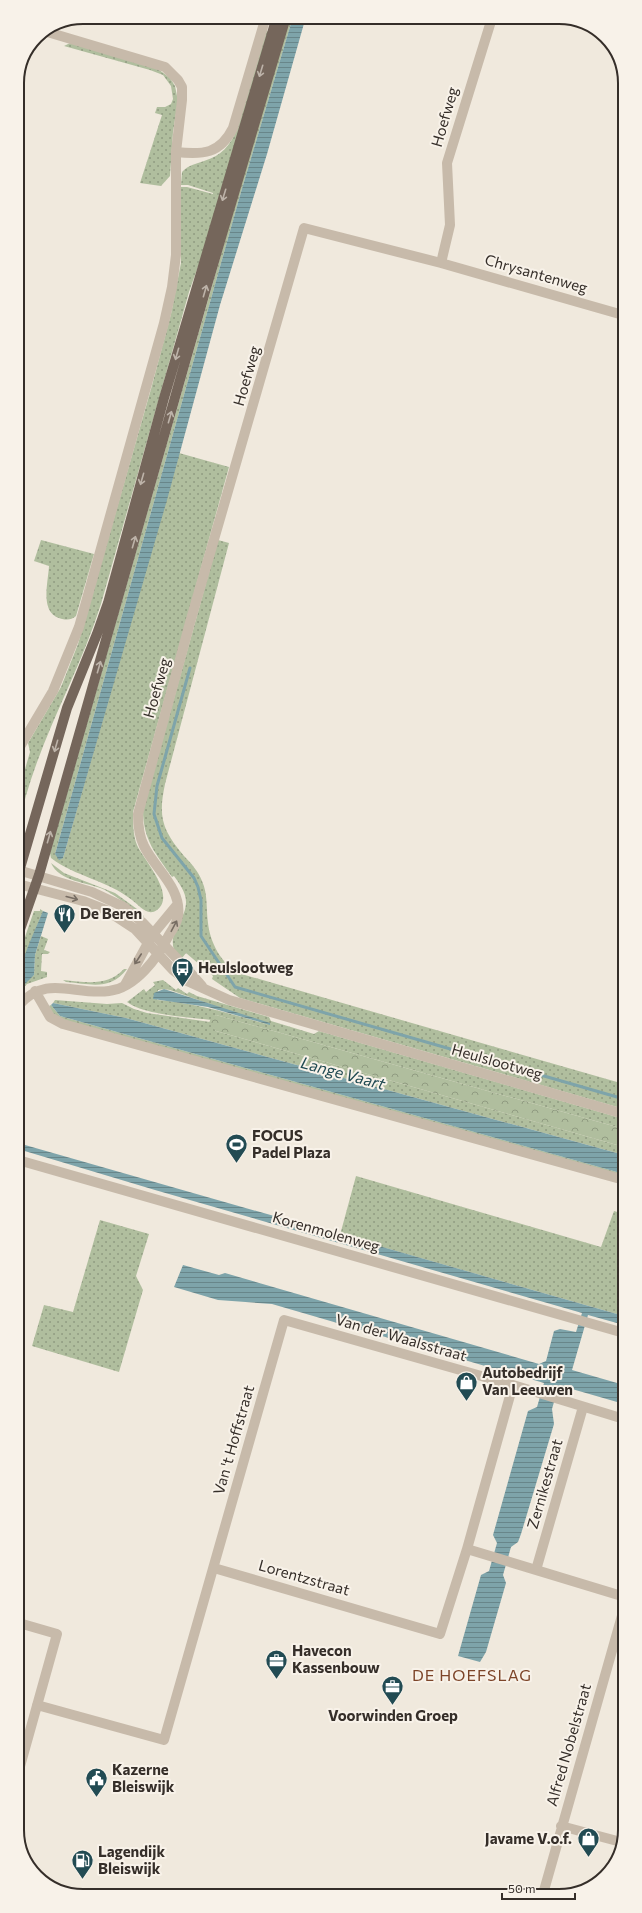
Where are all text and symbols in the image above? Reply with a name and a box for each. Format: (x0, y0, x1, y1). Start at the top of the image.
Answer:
one-way arrow (257, 64, 264, 77)
street label: Hoefweg (427, 85, 461, 149)
one-way arrow (220, 189, 227, 202)
street label: Chrysantenweg (483, 250, 590, 296)
one-way arrow (202, 285, 209, 298)
street label: Hoefweg (229, 344, 263, 408)
one-way arrow (173, 347, 180, 360)
one-way arrow (167, 410, 174, 423)
one-way arrow (138, 472, 145, 485)
one-way arrow (131, 535, 138, 548)
street label: Hoefweg (139, 656, 173, 720)
one-way arrow (96, 660, 103, 673)
one-way arrow (52, 739, 59, 752)
one-way arrow (46, 831, 53, 844)
one-way arrow (65, 895, 78, 902)
restaurant icon: De Beren (52, 901, 78, 934)
place label: De Beren (80, 904, 142, 922)
one-way arrow (171, 920, 178, 932)
one-way arrow (134, 953, 142, 965)
bus stop icon: Heulslootweg (169, 955, 195, 988)
place label: Heulslootweg (198, 958, 293, 976)
street label: Heulslootweg (450, 1039, 545, 1083)
water label: Lange Vaart (299, 1052, 388, 1093)
place label: FOCUS Padel Plaza (252, 1126, 331, 1161)
sports icon: FOCUS Padel Plaza (224, 1132, 250, 1165)
street label: Korenmolenweg (271, 1207, 382, 1255)
street label: Van der Waalsstraat (334, 1310, 469, 1364)
place label: Autobedrijf Van Leeuwen (482, 1363, 573, 1398)
shop icon: Autobedrijf Van Leeuwen (453, 1369, 479, 1402)
street label: Van 't Hoffstraat (209, 1383, 257, 1496)
street label: Zernikestraat (523, 1437, 565, 1531)
street label: Lorentzstraat (257, 1555, 352, 1599)
place label: Havecon Kassenbouw (292, 1641, 380, 1676)
office icon: Havecon Kassenbouw (263, 1647, 289, 1680)
district label: DE HOEFSLAG (412, 1665, 532, 1684)
office icon: Voorwinden Groep (380, 1674, 406, 1707)
street label: Alfred Nobelstraat (542, 1681, 594, 1808)
place label: Voorwinden Groep (328, 1706, 458, 1724)
place label: Kazerne Bleiswijk (112, 1760, 175, 1795)
public building icon: Kazerne Bleiswijk (83, 1766, 109, 1799)
shop icon: Javame V.o.f. (575, 1826, 601, 1859)
place label: Javame V.o.f. (485, 1829, 572, 1847)
place label: Lagendijk Bleiswijk (98, 1842, 165, 1877)
fuel station icon: Lagendijk Bleiswijk (70, 1848, 96, 1881)
scale bar (502, 1875, 575, 1901)
text: 50 m (508, 1881, 536, 1895)

